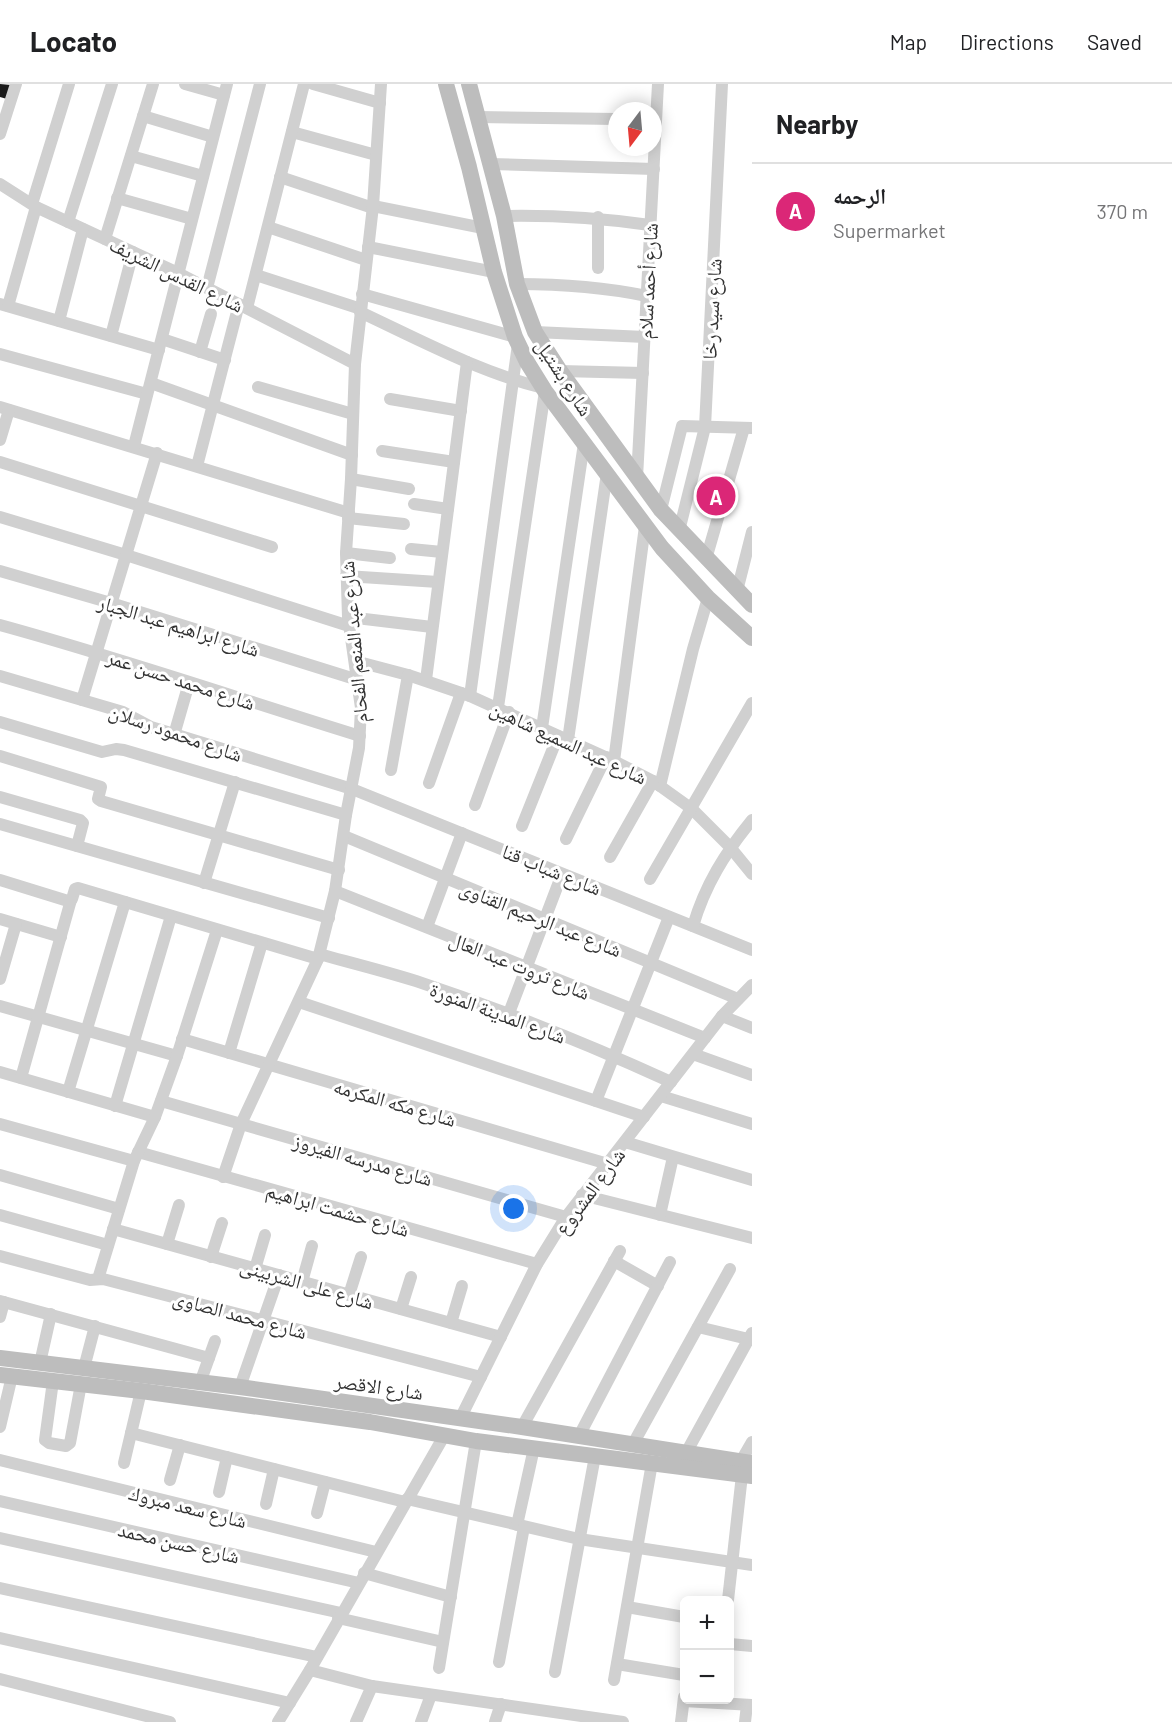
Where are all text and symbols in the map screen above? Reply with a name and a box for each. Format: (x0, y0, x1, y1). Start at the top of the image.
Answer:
text: Locato (30, 24, 117, 58)
text: Map (890, 29, 927, 54)
text: Directions (960, 29, 1054, 54)
text: Saved (1087, 29, 1142, 54)
north arrow (608, 102, 662, 156)
text: Nearby (776, 108, 858, 139)
text: الرحمه (833, 182, 886, 208)
text: A (789, 199, 802, 223)
text: 370 m (1096, 199, 1148, 223)
text: Supermarket (833, 218, 946, 242)
street label: شارع أحمد سلام (632, 222, 665, 340)
street label: شارع القدس الشريف (105, 231, 248, 319)
street label: شارع سيد رخا (696, 258, 728, 360)
street label: شارع بشتيل (530, 334, 599, 421)
pin: A (696, 474, 736, 518)
street label: شارع عبد المنعم الفحام (334, 560, 375, 724)
street label: شارع ابراهيم عبد الجبار (94, 589, 263, 664)
street label: شارع محمد حسن عمر (102, 643, 258, 716)
street label: شارع عبد السميع شاهين (486, 695, 651, 791)
street label: شارع محمود رسلان (106, 698, 246, 768)
street label: شارع شباب قنا (498, 838, 605, 902)
street label: شارع عبد الرحيم القناوى (455, 875, 625, 964)
street label: شارع ثروت عبد العال (445, 926, 594, 1006)
street label: شارع المدينة المنورة (426, 976, 569, 1050)
street label: شارع مكه المكرمه (331, 1073, 459, 1133)
street label: شارع مدرسه الفيروز (289, 1127, 435, 1192)
street label: شارع المشروع (549, 1143, 631, 1240)
street label: شارع حشمت ابراهيم (263, 1177, 412, 1244)
your location (499, 1194, 528, 1223)
street label: شارع على الشربينى (237, 1253, 376, 1315)
street label: شارع محمد الصاوى (170, 1285, 310, 1345)
street label: شارع الاقصر (332, 1368, 425, 1406)
street label: شارع سعد مبروك (126, 1480, 249, 1534)
street label: شارع حسن محمد (115, 1516, 242, 1570)
map controls (680, 1596, 734, 1704)
button: + (680, 1596, 734, 1650)
button: − (680, 1650, 734, 1704)

